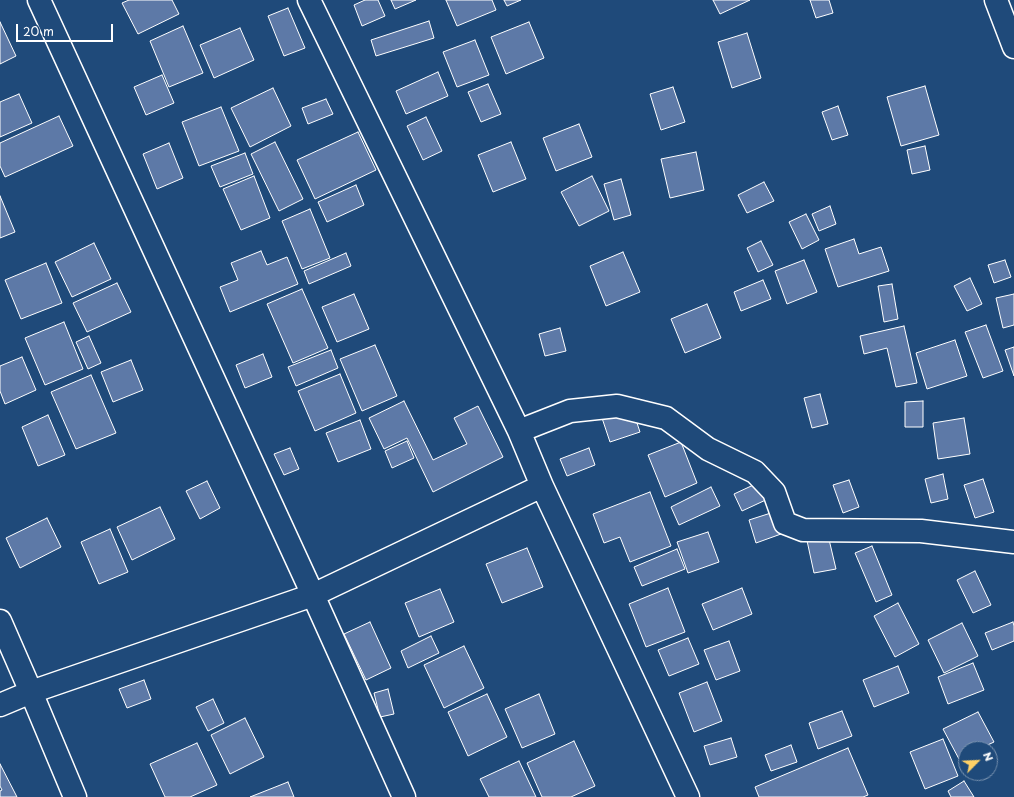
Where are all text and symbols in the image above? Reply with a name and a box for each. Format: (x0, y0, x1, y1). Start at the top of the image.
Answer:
scale bar (18, 16, 115, 42)
text: 20 m (23, 22, 54, 40)
north arrow (958, 741, 998, 781)
text: N (979, 749, 998, 764)

